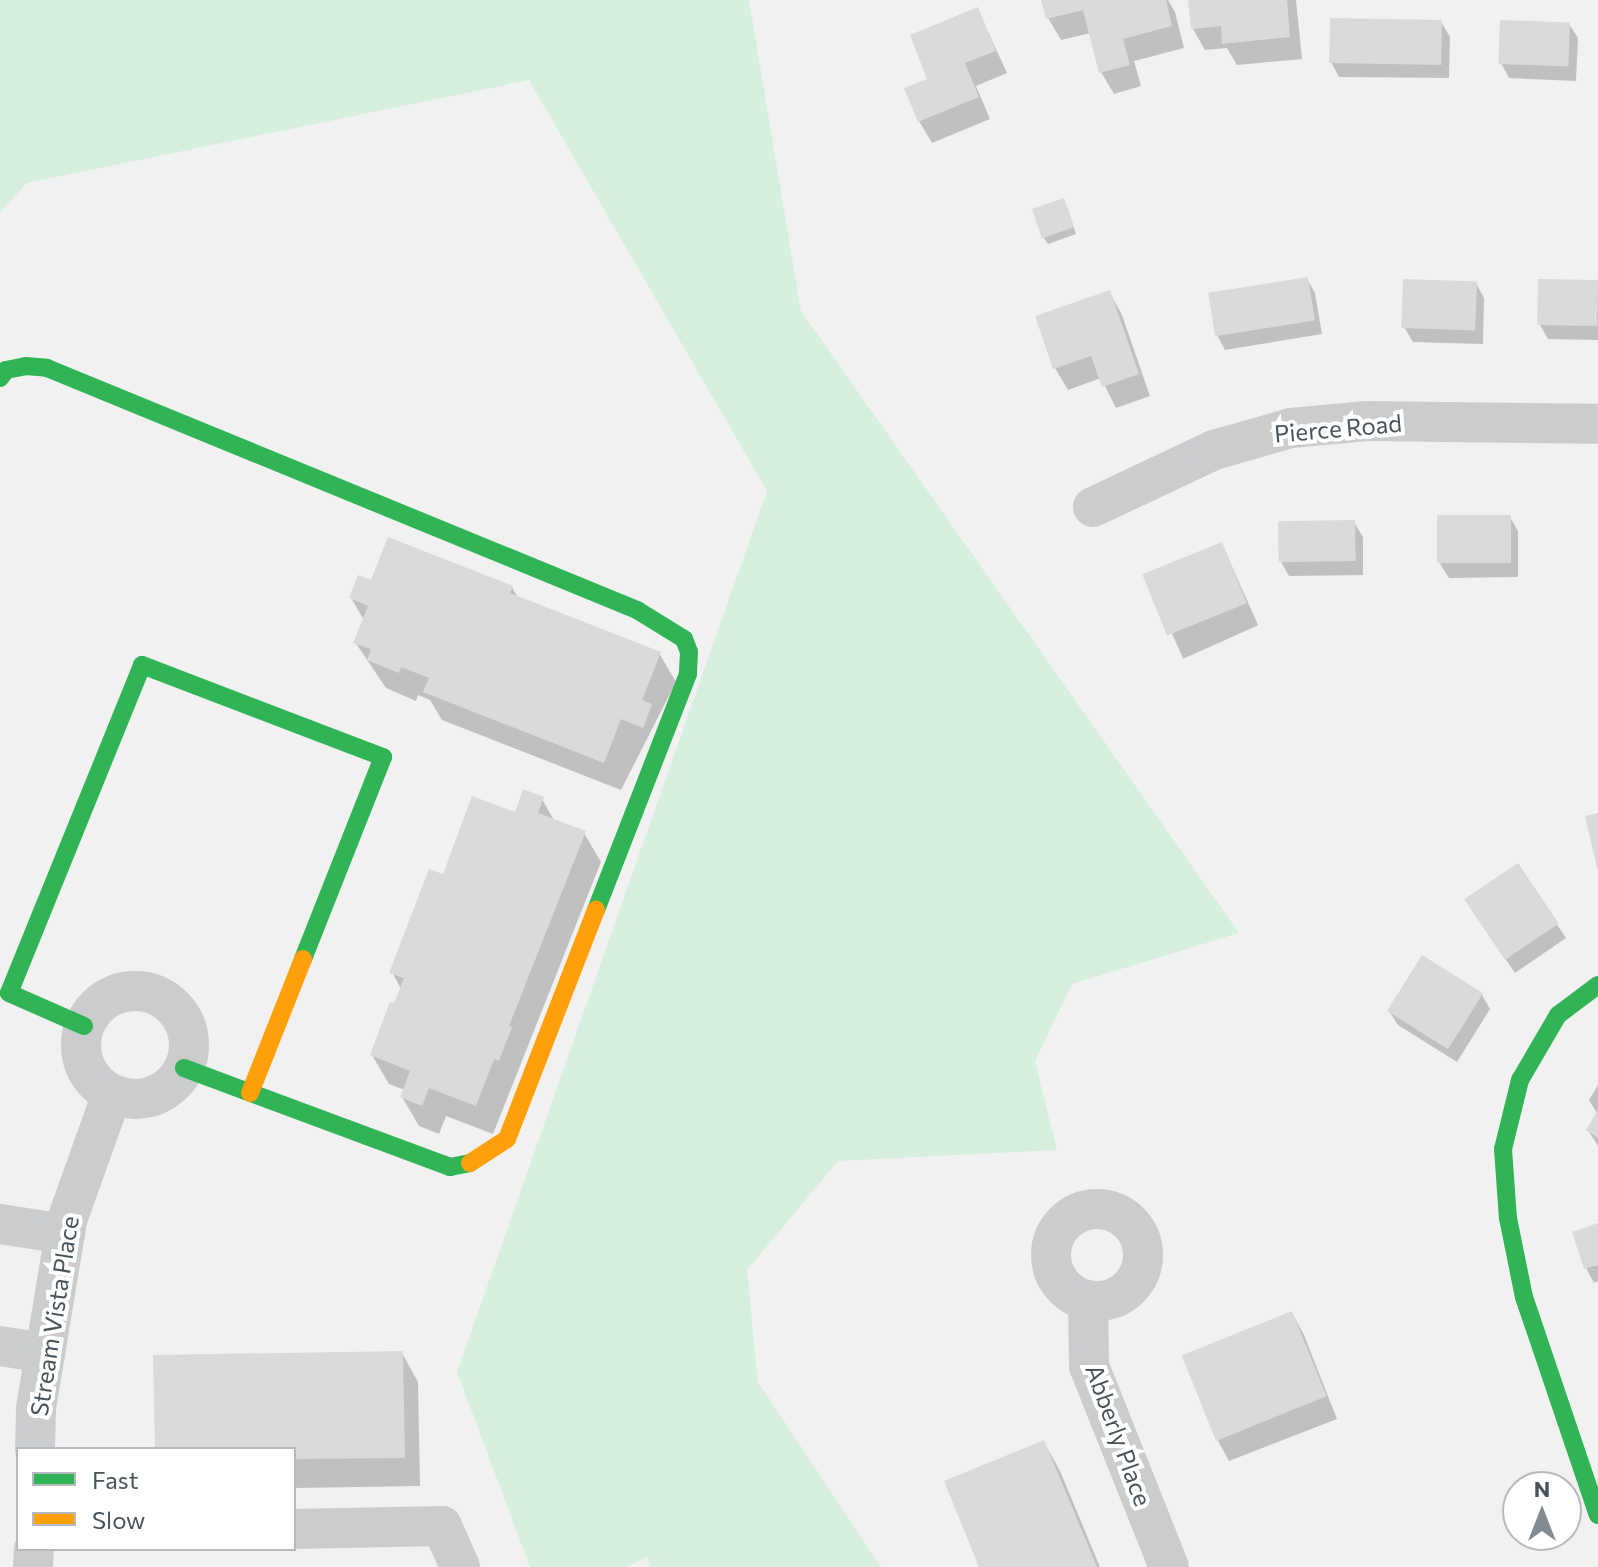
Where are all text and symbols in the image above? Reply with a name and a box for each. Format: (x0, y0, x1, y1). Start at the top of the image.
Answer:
street label: Pierce Road (1273, 408, 1403, 448)
street label: Stream Vista Place (24, 1214, 84, 1418)
street label: Abberly Place (1080, 1360, 1158, 1510)
legend (16, 1447, 296, 1551)
text: Fast (92, 1465, 139, 1494)
north arrow (1502, 1471, 1582, 1551)
text: N (1534, 1475, 1550, 1502)
text: Slow (92, 1505, 145, 1534)

